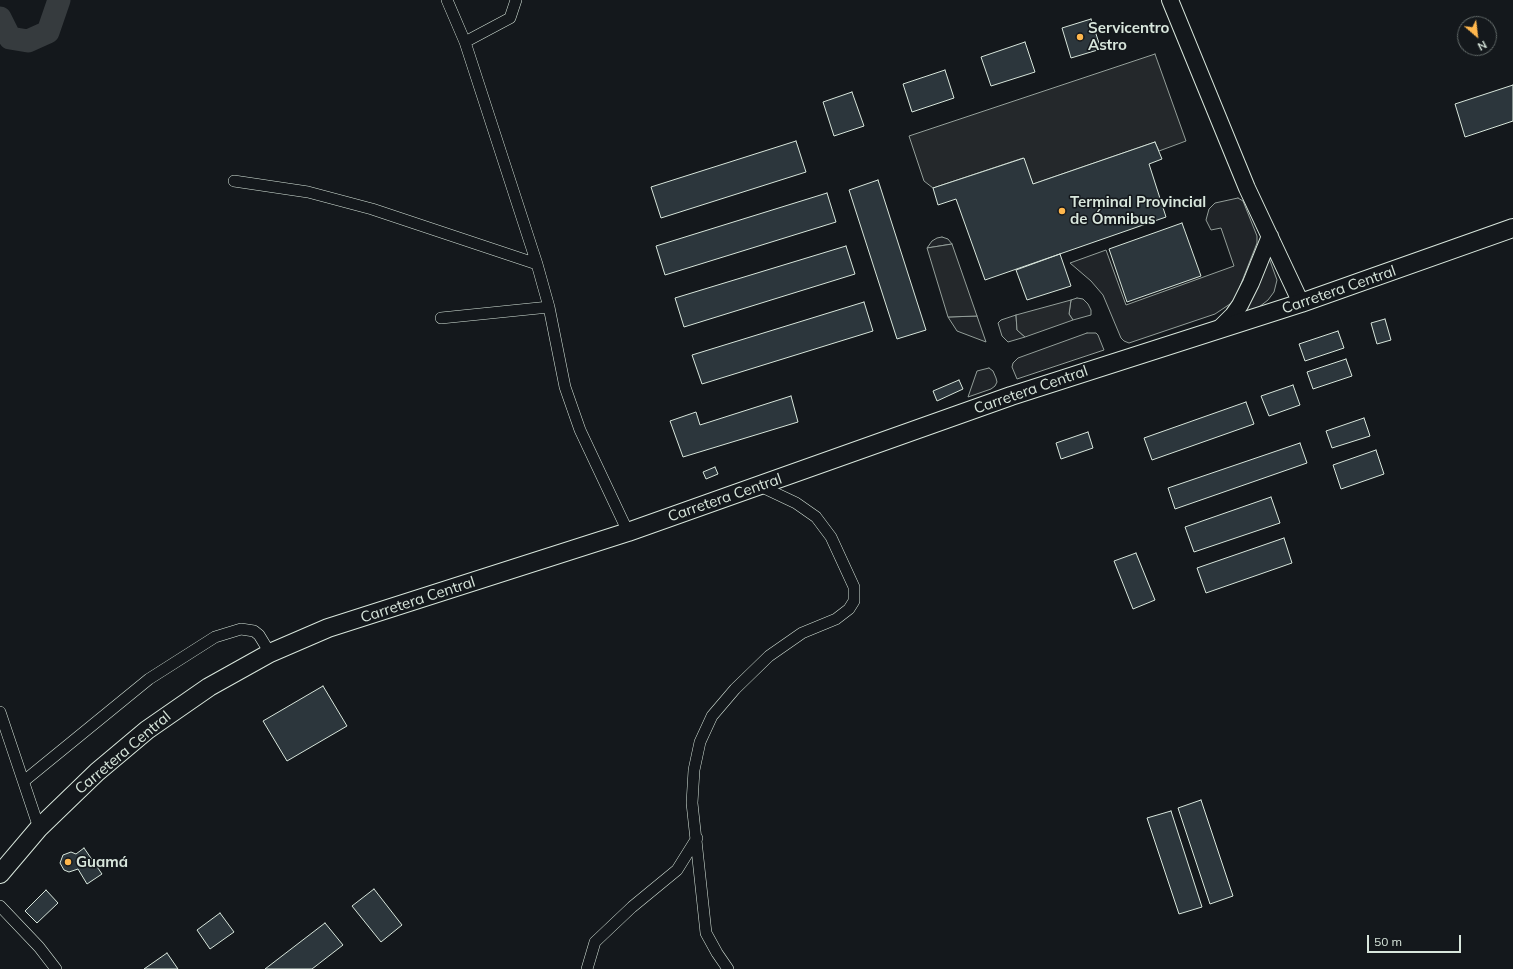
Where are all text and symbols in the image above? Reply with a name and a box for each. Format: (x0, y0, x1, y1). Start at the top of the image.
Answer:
north arrow (1457, 16, 1497, 56)
place label: Servicentro Astro (1088, 19, 1169, 54)
marker: Servicentro Astro (1075, 32, 1085, 42)
text: N (1475, 38, 1489, 54)
place label: Terminal Provincial de Ómnibus (1070, 193, 1206, 228)
marker: Terminal Provincial de Ómnibus (1057, 206, 1067, 216)
street label: Carretera Central (1280, 262, 1398, 318)
street label: Carretera Central (972, 362, 1090, 418)
street label: Carretera Central (666, 470, 784, 526)
street label: Carretera Central (358, 573, 478, 627)
street label: Carretera Central (71, 708, 175, 798)
place label: Guamá (76, 853, 128, 871)
marker: Guamá (63, 857, 73, 867)
scale bar (1369, 927, 1463, 953)
text: 50 m (1374, 934, 1402, 949)

